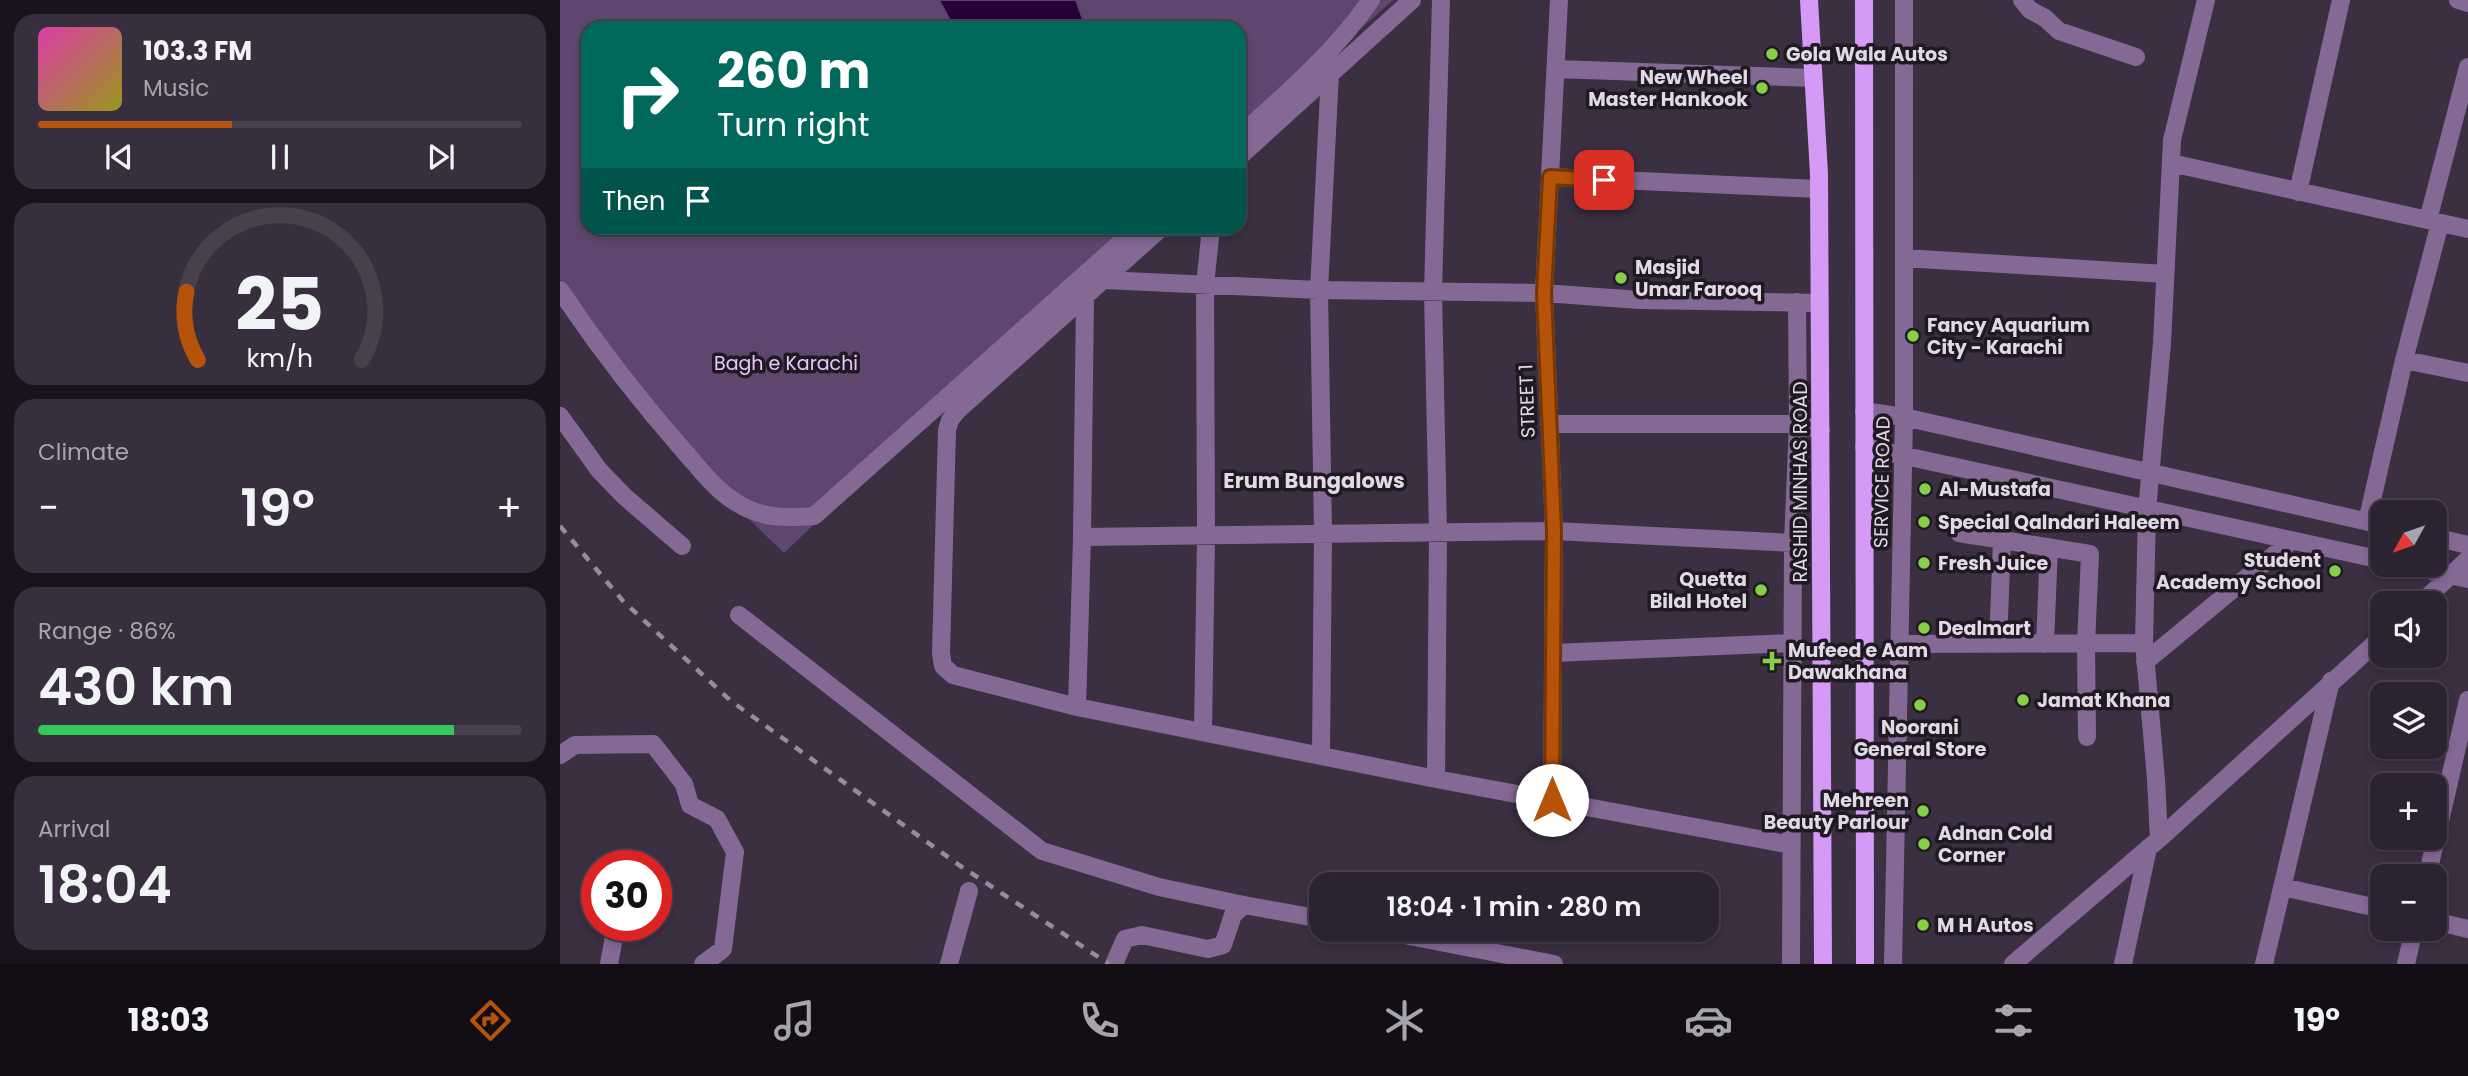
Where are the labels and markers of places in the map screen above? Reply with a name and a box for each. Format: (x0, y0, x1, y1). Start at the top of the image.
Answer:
place label: Gola Wala Autos (1786, 41, 1948, 68)
marker: Gola Wala Autos (1764, 46, 1780, 62)
place label: New Wheel Master Hankook (1588, 64, 1748, 113)
marker: New Wheel Master Hankook (1754, 80, 1770, 96)
pin (1574, 150, 1634, 210)
place label: Masjid Umar Farooq (1635, 254, 1762, 303)
marker: Masjid Umar Farooq (1613, 270, 1629, 286)
place label: Fancy Aquarium City - Karachi (1927, 312, 2090, 361)
marker: Fancy Aquarium City - Karachi (1905, 328, 1921, 344)
place label: Al-Mustafa (1939, 476, 2051, 503)
marker: Al-Mustafa (1917, 481, 1933, 497)
place label: Special Qalndari Haleem (1938, 509, 2180, 536)
marker: Special Qalndari Haleem (1916, 514, 1932, 530)
place label: Student Academy School (2156, 547, 2321, 596)
place label: Fresh Juice (1938, 550, 2049, 577)
marker: Fresh Juice (1916, 555, 1932, 571)
marker: Student Academy School (2327, 563, 2343, 579)
place label: Quetta Bilal Hotel (1650, 566, 1747, 615)
marker: Quetta Bilal Hotel (1753, 582, 1769, 598)
place label: Dealmart (1938, 615, 2031, 642)
marker: Dealmart (1916, 620, 1932, 636)
place label: Mufeed e Aam Dawakhana (1788, 637, 1928, 686)
marker: Mufeed e Aam Dawakhana (1762, 651, 1782, 671)
place label: Jamat Khana (2037, 687, 2170, 714)
marker: Jamat Khana (2015, 692, 2031, 708)
marker: Noorani General Store (1912, 697, 1928, 713)
place label: Noorani General Store (1854, 714, 1987, 763)
place label: Mehreen Beauty Parlour (1764, 787, 1909, 836)
marker: Mehreen Beauty Parlour (1915, 803, 1931, 819)
place label: Adnan Cold Corner (1938, 820, 2053, 869)
marker: Adnan Cold Corner (1916, 836, 1932, 852)
place label: M H Autos (1937, 912, 2034, 939)
marker: M H Autos (1915, 917, 1931, 933)

